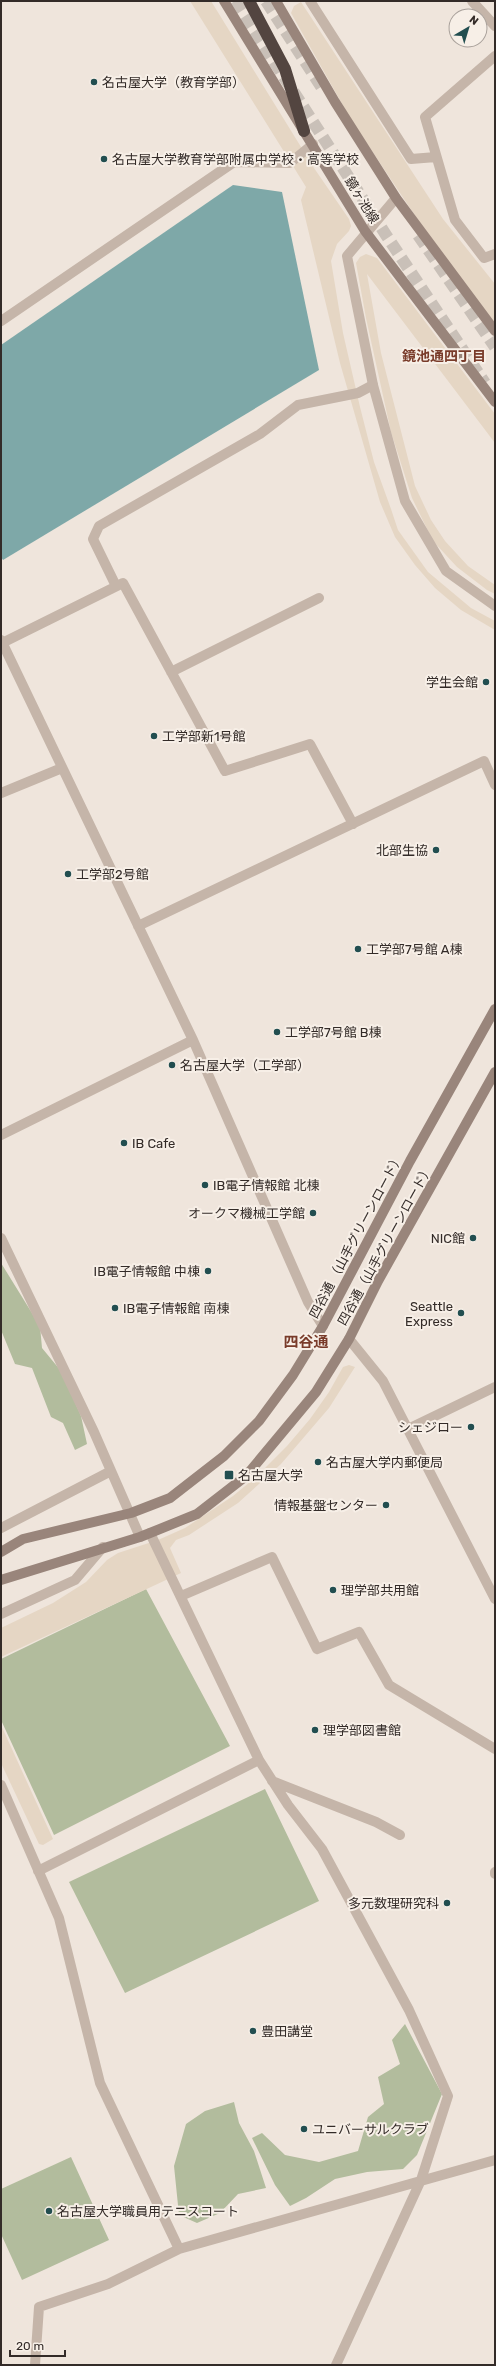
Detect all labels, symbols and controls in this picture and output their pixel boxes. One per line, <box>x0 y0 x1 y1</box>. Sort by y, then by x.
north arrow <box>448 8 488 48</box>
text: N <box>467 13 481 28</box>
place label: 名古屋大学（教育学部） <box>102 75 245 90</box>
marker: 名古屋大学（教育学部） <box>89 77 99 87</box>
place label: 名古屋大学教育学部附属中学校・高等学校 <box>112 152 359 167</box>
marker: 名古屋大学教育学部附属中学校・高等学校 <box>99 154 109 164</box>
street label: 鏡ヶ池線 <box>342 174 382 226</box>
district label: 鏡池通四丁目 <box>402 348 486 365</box>
place label: 学生会館 <box>426 675 478 690</box>
marker: 学生会館 <box>481 677 491 687</box>
place label: 工学部新1号館 <box>162 729 246 744</box>
marker: 工学部新1号館 <box>149 731 159 741</box>
place label: 北部生協 <box>376 843 428 858</box>
marker: 北部生協 <box>431 845 441 855</box>
place label: 工学部2号館 <box>76 867 149 882</box>
marker: 工学部2号館 <box>63 869 73 879</box>
place label: 工学部7号館 A棟 <box>366 942 463 957</box>
marker: 工学部7号館 A棟 <box>353 944 363 954</box>
place label: 工学部7号館 B棟 <box>285 1025 382 1040</box>
marker: 工学部7号館 B棟 <box>272 1027 282 1037</box>
place label: 名古屋大学（工学部） <box>180 1058 310 1073</box>
marker: 名古屋大学（工学部） <box>167 1060 177 1070</box>
place label: IB Cafe <box>132 1136 175 1151</box>
marker: IB Cafe <box>119 1138 129 1148</box>
street label: 四谷通 （山手グリーンロード） <box>306 1151 406 1321</box>
street label: 四谷通（山手グリーンロード） <box>334 1162 436 1328</box>
place label: IB電子情報館 北棟 <box>213 1178 319 1193</box>
marker: IB電子情報館 北棟 <box>200 1180 210 1190</box>
place label: オークマ機械工学館 <box>188 1206 305 1221</box>
marker: オークマ機械工学館 <box>308 1208 318 1218</box>
place label: NIC館 <box>431 1231 465 1246</box>
marker: NIC館 <box>468 1233 478 1243</box>
place label: IB電子情報館 中棟 <box>94 1264 200 1279</box>
marker: IB電子情報館 中棟 <box>203 1266 213 1276</box>
place label: Seattle Express <box>405 1299 453 1329</box>
place label: IB電子情報館 南棟 <box>123 1301 229 1316</box>
marker: IB電子情報館 南棟 <box>110 1303 120 1313</box>
marker: Seattle Express <box>456 1308 466 1318</box>
district label: 四谷通 <box>283 1333 329 1351</box>
place label: シェジロー <box>398 1420 463 1435</box>
marker: シェジロー <box>466 1422 476 1432</box>
place label: 名古屋大学内郵便局 <box>326 1455 443 1470</box>
marker: 名古屋大学内郵便局 <box>313 1457 323 1467</box>
place label: 名古屋大学 <box>238 1468 303 1483</box>
marker: 名古屋大学 <box>223 1469 235 1481</box>
place label: 情報基盤センター <box>274 1498 378 1513</box>
marker: 情報基盤センター <box>381 1500 391 1510</box>
place label: 理学部共用館 <box>341 1583 419 1598</box>
marker: 理学部共用館 <box>328 1585 338 1595</box>
place label: 理学部図書館 <box>323 1723 401 1738</box>
marker: 理学部図書館 <box>310 1725 320 1735</box>
place label: 多元数理研究科 <box>348 1896 439 1911</box>
marker: 多元数理研究科 <box>442 1898 452 1908</box>
place label: 豊田講堂 <box>261 2024 313 2039</box>
marker: 豊田講堂 <box>248 2026 258 2036</box>
place label: ユニバーサルクラブ <box>312 2122 429 2137</box>
marker: ユニバーサルクラブ <box>299 2124 309 2134</box>
place label: 名古屋大学職員用テニスコート <box>57 2204 239 2219</box>
marker: 名古屋大学職員用テニスコート <box>44 2206 54 2216</box>
scale bar <box>10 2332 65 2358</box>
text: 20 m <box>16 2339 44 2353</box>

